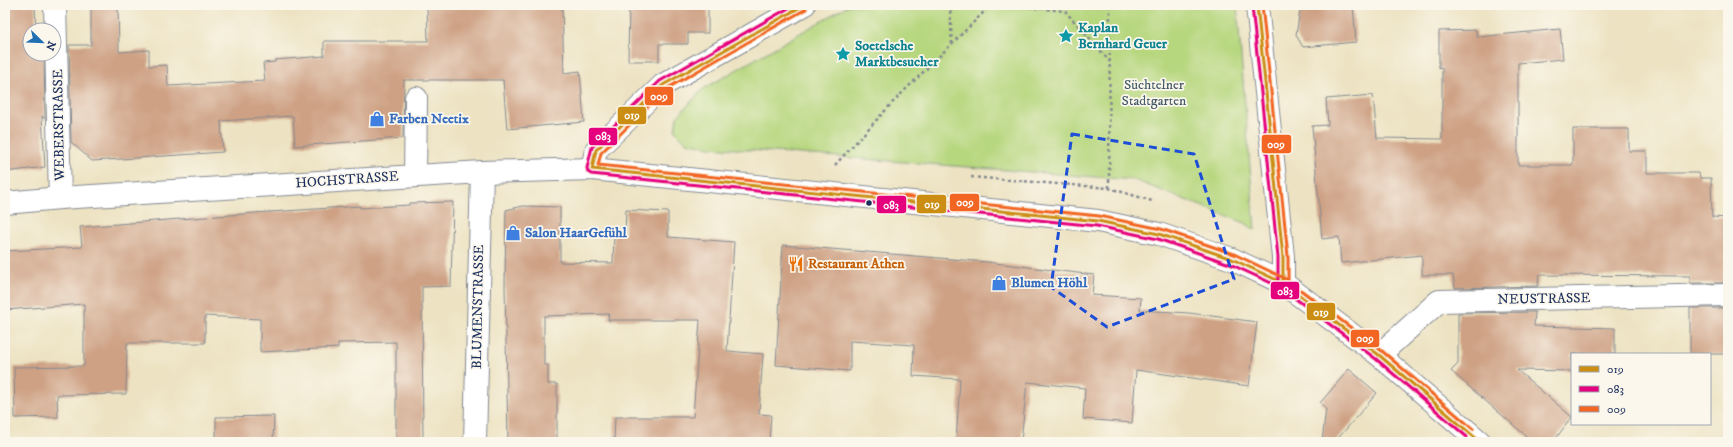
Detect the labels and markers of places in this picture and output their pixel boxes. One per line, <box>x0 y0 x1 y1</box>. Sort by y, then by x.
place label: Kaplan Bernhard Geuer <box>1078 19 1168 53</box>
place icon: Kaplan Bernhard Geuer <box>1057 27 1075 45</box>
place label: Soetelsche Marktbesucher <box>855 37 939 71</box>
place icon: Soetelsche Marktbesucher <box>834 45 852 63</box>
shop icon: Farben Neetix <box>368 110 386 128</box>
place label: Farben Neetix <box>389 110 469 128</box>
unlabelled marker <box>864 198 874 208</box>
shop icon: Salon HaarGefühl <box>504 224 522 242</box>
place label: Salon HaarGefühl <box>525 224 628 242</box>
restaurant icon: Restaurant Athen <box>787 255 805 273</box>
place label: Restaurant Athen <box>808 255 905 273</box>
shop icon: Blumen Höhl <box>990 274 1008 292</box>
place label: Blumen Höhl <box>1011 274 1088 292</box>

